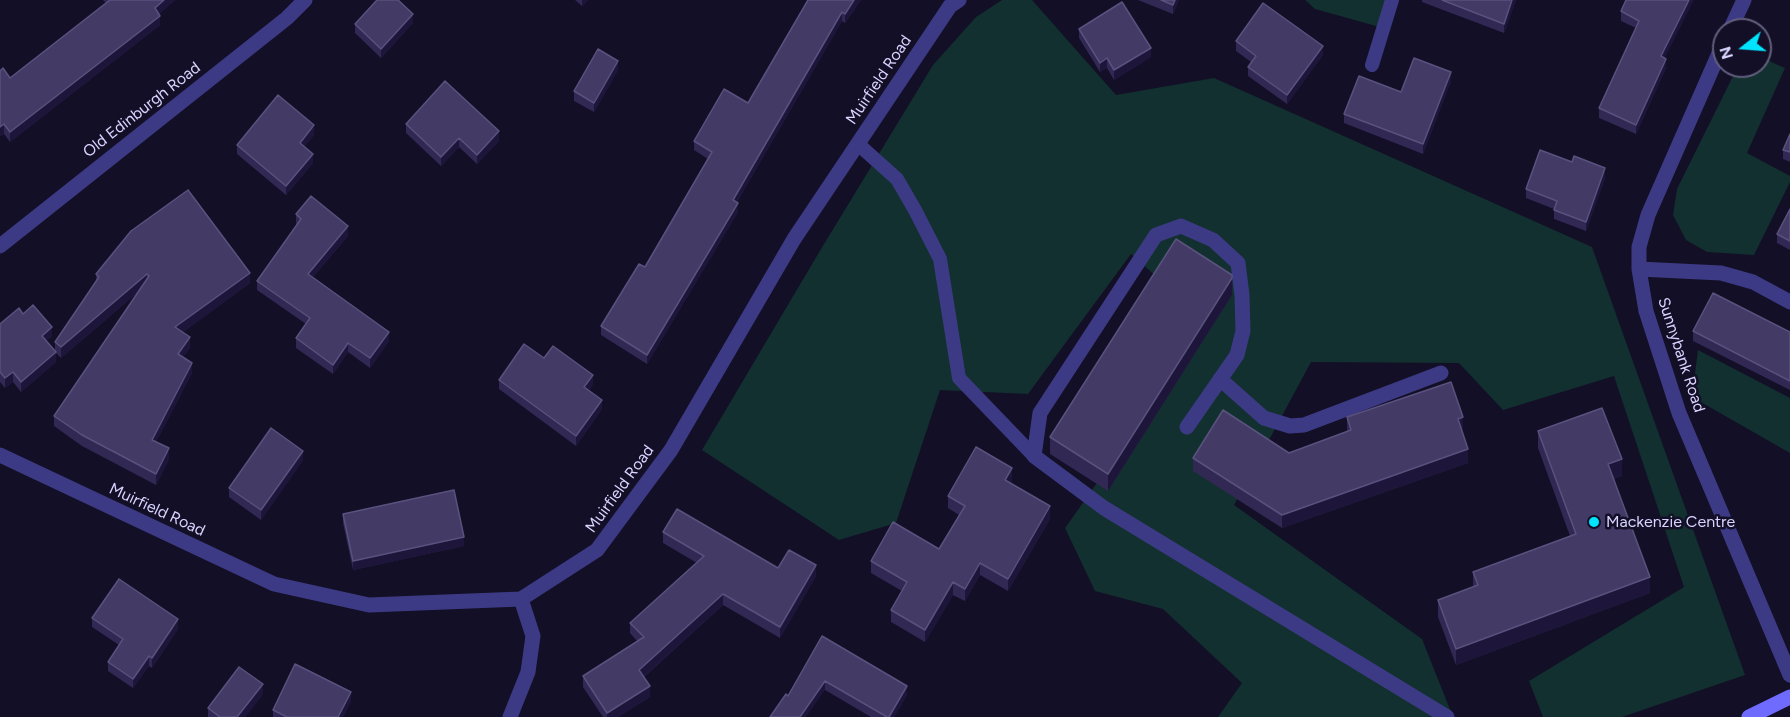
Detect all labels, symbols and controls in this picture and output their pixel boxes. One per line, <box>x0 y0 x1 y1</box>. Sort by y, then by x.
north arrow <box>1712 18 1772 78</box>
street label: Muirfield Road <box>842 32 916 128</box>
text: N <box>1715 44 1737 62</box>
street label: Old Edinburgh Road <box>80 58 204 162</box>
street label: Sunnybank Road <box>1653 295 1709 415</box>
street label: Muirfield Road <box>582 441 658 537</box>
street label: Muirfield Road <box>106 479 208 541</box>
place label: Mackenzie Centre <box>1606 512 1735 532</box>
marker: Mackenzie Centre <box>1587 515 1601 529</box>

